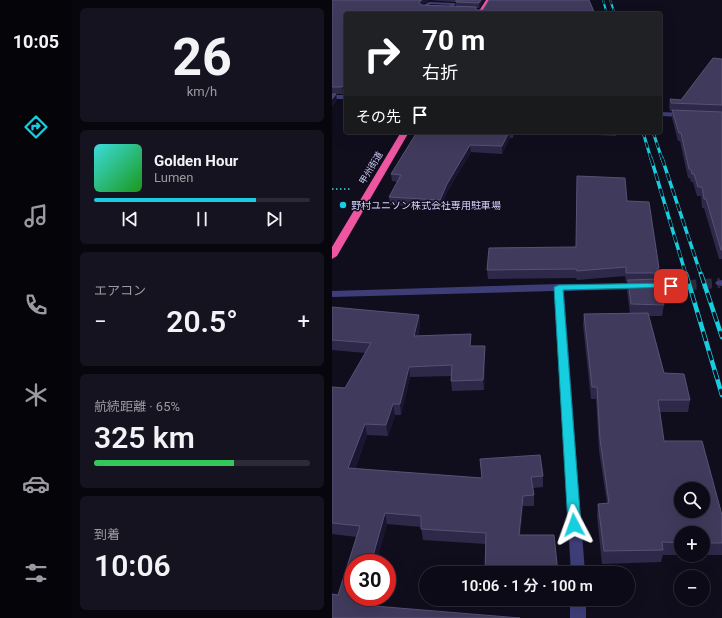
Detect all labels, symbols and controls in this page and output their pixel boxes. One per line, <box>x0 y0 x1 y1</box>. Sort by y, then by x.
text: 70 m <box>422 24 485 57</box>
text: 26 <box>172 27 232 88</box>
icon: right <box>356 28 408 80</box>
text: 10:05 <box>13 31 59 52</box>
text: 右折 <box>422 62 458 83</box>
text: km/h <box>187 84 217 99</box>
icon: arrive <box>409 104 431 126</box>
text: その先 <box>356 108 401 126</box>
icon: directions <box>22 113 50 141</box>
street label: 甲州街道 <box>357 149 385 186</box>
text: Golden Hour <box>154 152 238 170</box>
text: Lumen <box>154 170 193 185</box>
marker: 野村ユニソン株式会社専用駐車場 <box>338 200 348 210</box>
place label: 野村ユニソン株式会社専用駐車場 <box>351 200 501 211</box>
icon: music <box>22 202 50 230</box>
icon: previous <box>119 208 141 230</box>
icon: pause <box>191 208 213 230</box>
icon: next <box>263 208 285 230</box>
pin <box>654 269 688 303</box>
icon: arrive <box>660 275 682 297</box>
text: エアコン <box>94 283 146 298</box>
icon: phone <box>22 291 50 319</box>
text: 20.5° <box>166 304 238 339</box>
text: − <box>94 309 107 334</box>
text: + <box>298 309 310 334</box>
icon: climate <box>22 381 50 409</box>
text: 航続距離 · 65% <box>94 399 180 414</box>
text: 325 km <box>94 420 195 455</box>
icon: car <box>22 470 50 498</box>
map controls <box>674 482 710 606</box>
button: search <box>674 482 710 518</box>
position arrow <box>553 504 595 546</box>
button: + <box>674 526 710 562</box>
text: 到着 <box>94 527 120 542</box>
text: 10:06 <box>94 548 171 583</box>
speed limit sign: 30 <box>344 554 396 606</box>
icon: filters <box>22 559 50 587</box>
button: − <box>674 570 710 606</box>
text: 10:06 · 1 分 · 100 m <box>461 577 593 595</box>

